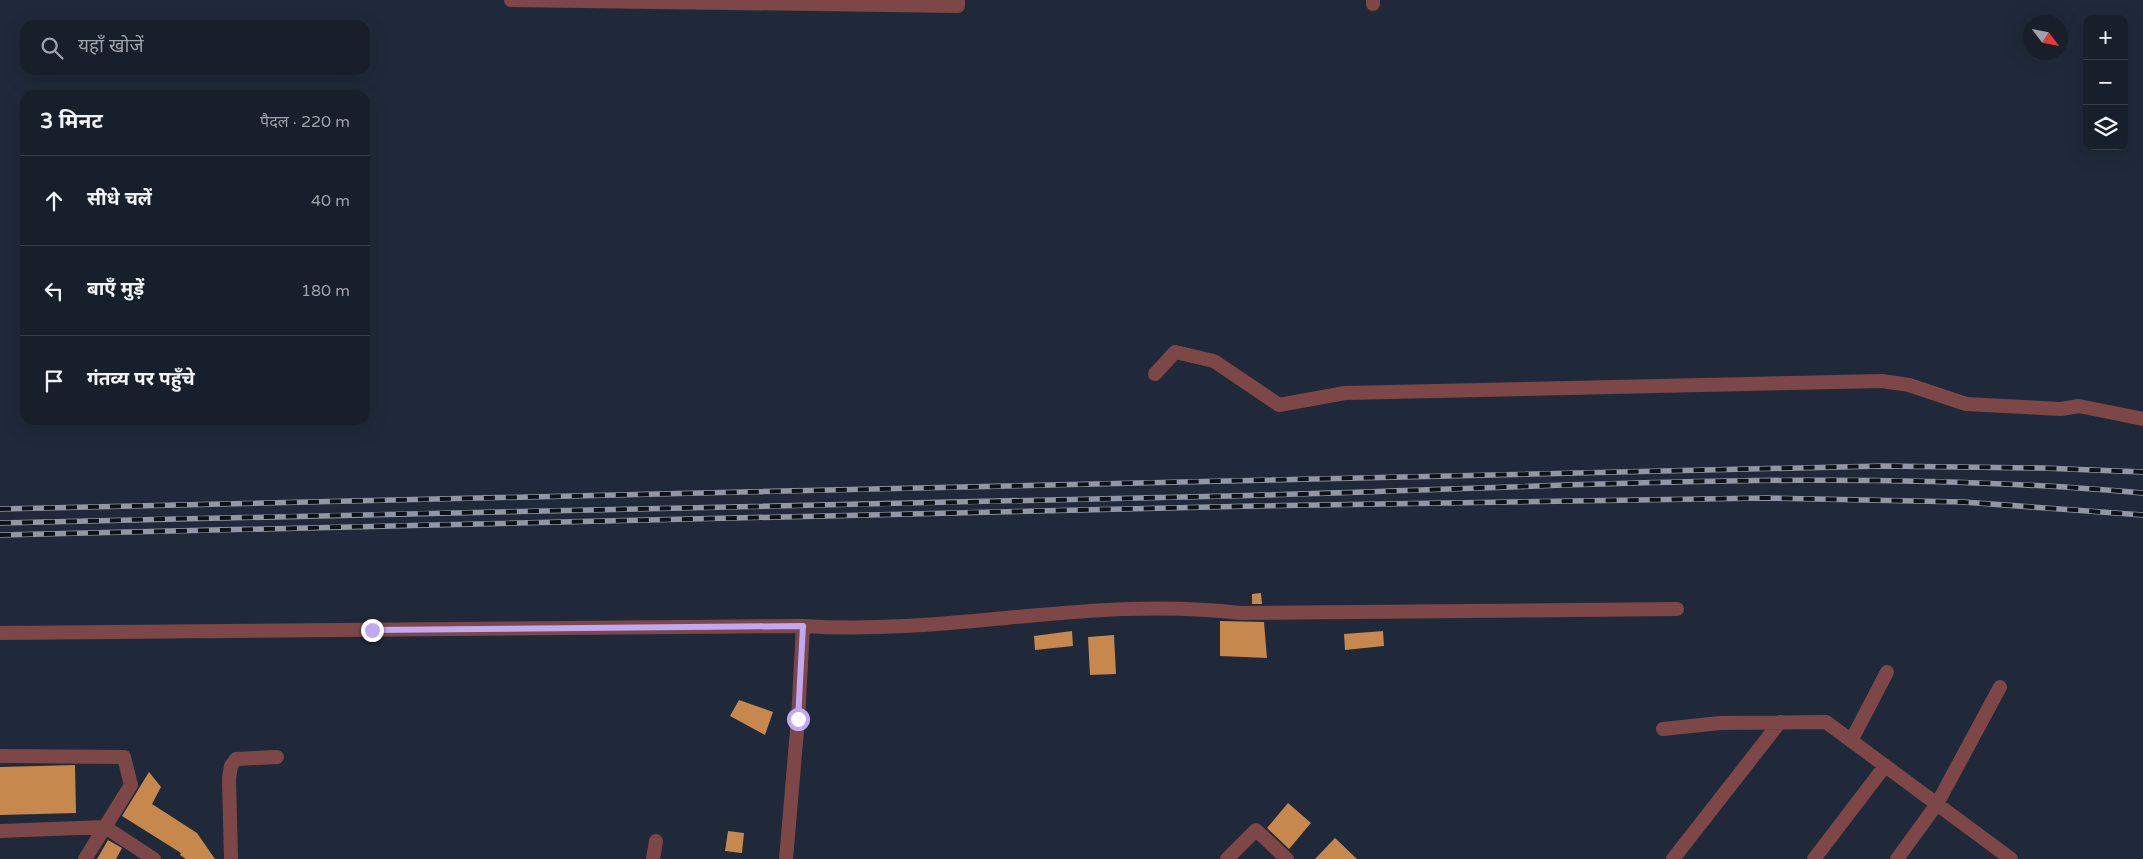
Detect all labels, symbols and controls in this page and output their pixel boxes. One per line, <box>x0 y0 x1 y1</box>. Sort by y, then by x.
north arrow <box>2023 15 2068 60</box>
map controls <box>2083 15 2128 150</box>
button: + <box>2083 15 2128 60</box>
search box <box>20 20 370 75</box>
icon: search <box>38 34 66 62</box>
text: यहाँ खोजें <box>78 35 144 57</box>
button: − <box>2083 60 2128 105</box>
button: layers <box>2083 105 2128 150</box>
text: 3 मिनट <box>40 109 103 134</box>
text: पैदल · 220 m <box>260 112 350 132</box>
icon: ahead <box>40 187 68 215</box>
text: सीधे चलें <box>87 188 152 210</box>
text: 40 m <box>311 191 350 211</box>
icon: left <box>40 277 68 305</box>
text: बाएँ मुड़ें <box>87 278 144 300</box>
text: 180 m <box>301 281 350 301</box>
icon: arrive <box>40 367 68 395</box>
text: गंतव्य पर पहुँचे <box>87 368 195 390</box>
route end <box>361 619 384 642</box>
route start <box>787 708 810 731</box>

